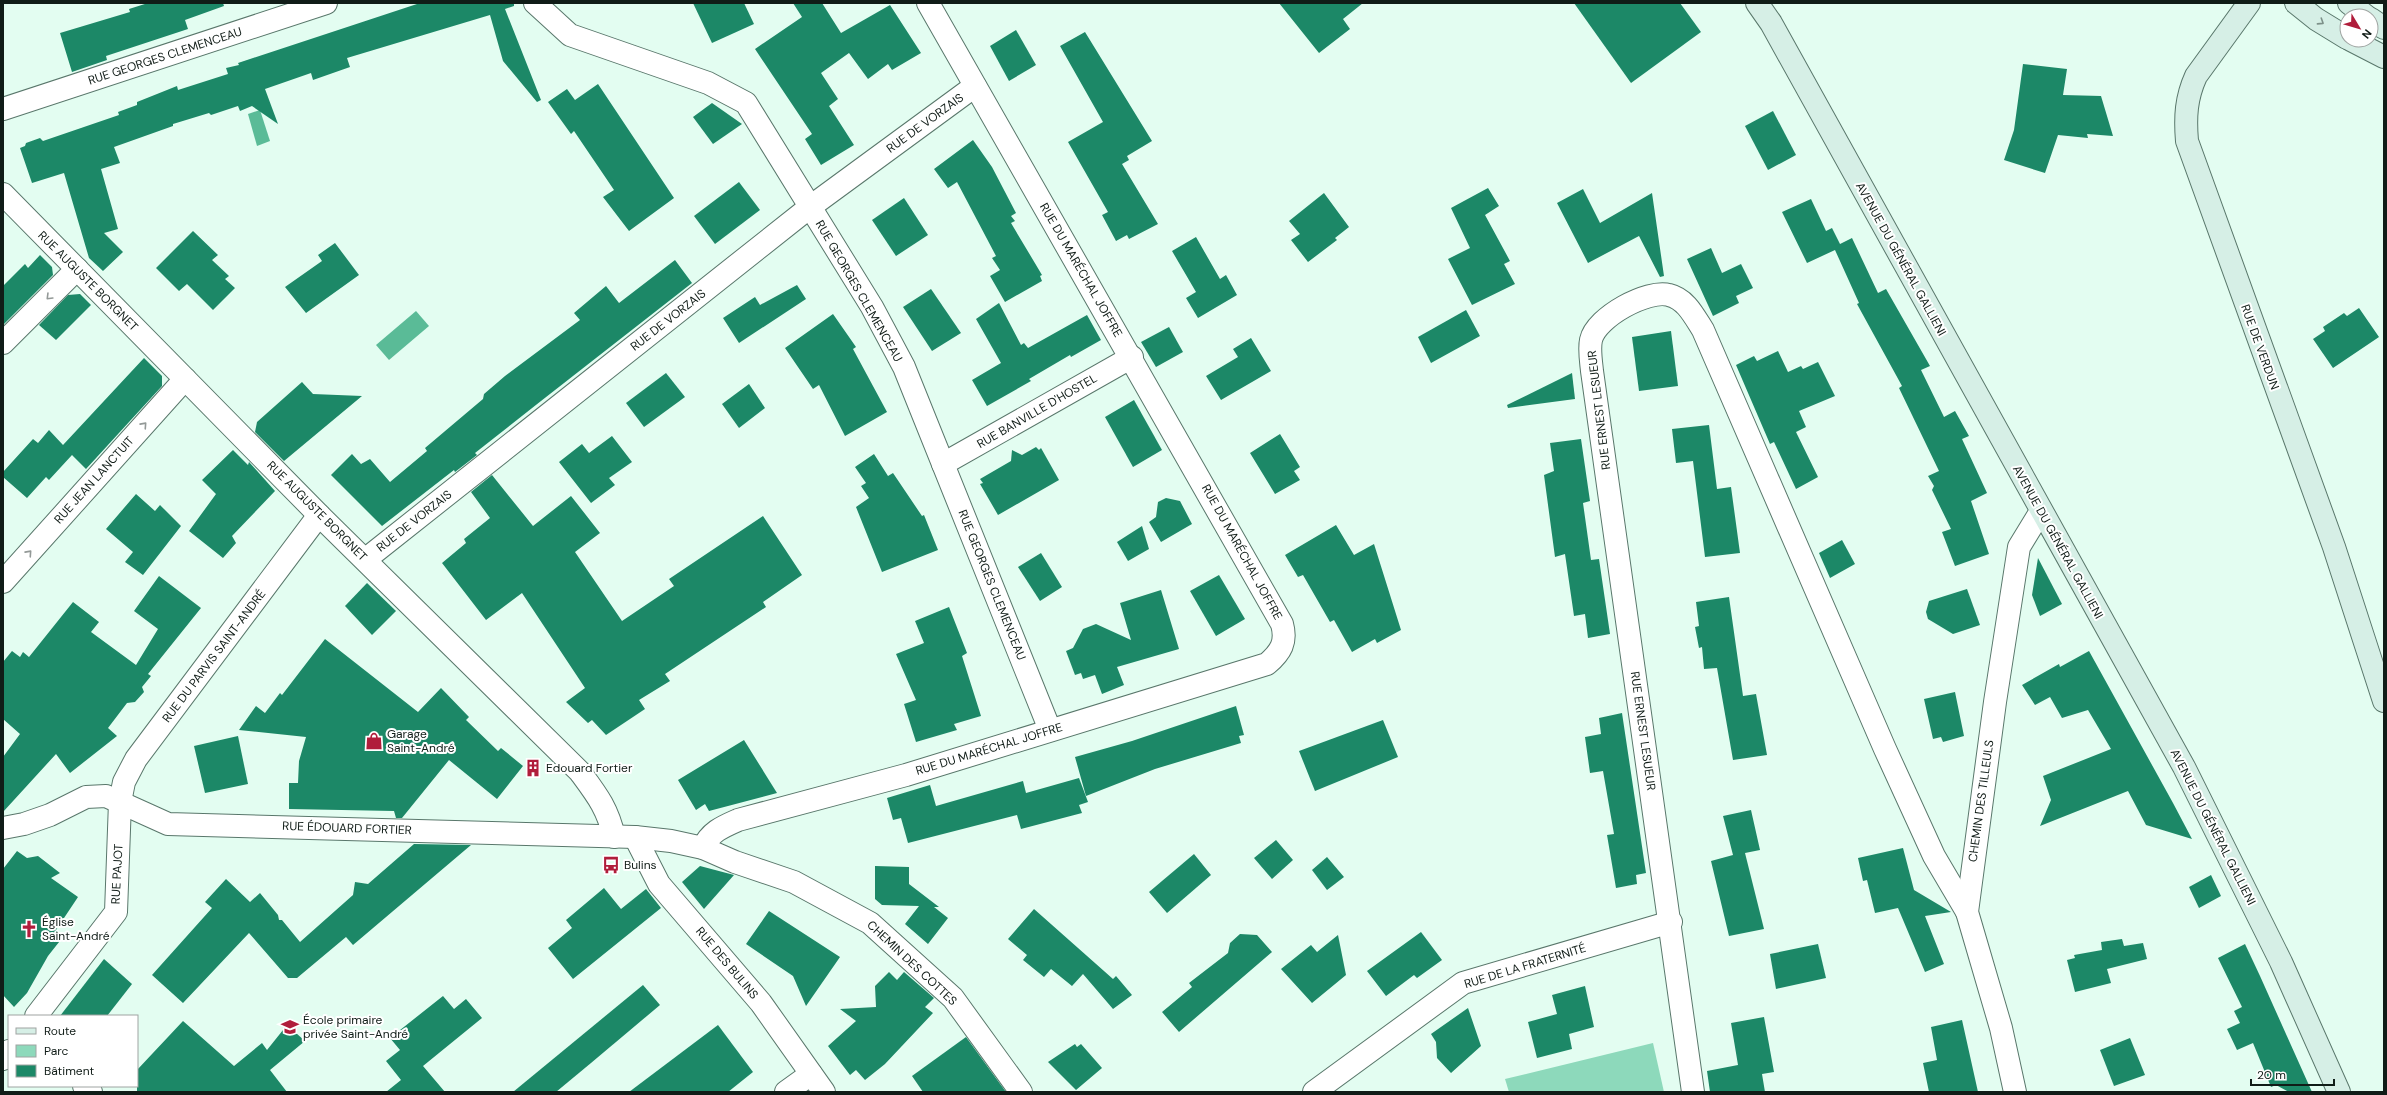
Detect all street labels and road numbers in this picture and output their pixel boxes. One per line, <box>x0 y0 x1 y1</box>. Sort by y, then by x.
street label: RUE GEORGES CLEMENCEAU <box>86 23 244 88</box>
street label: RUE DE VORZAIS <box>883 90 967 156</box>
street label: AVENUE DU GÉNÉRAL GALLIENI <box>1852 179 1950 339</box>
street label: RUE DU MARÉCHAL JOFFRE <box>1036 200 1126 340</box>
street label: RUE GEORGES CLEMENCEAU <box>812 217 906 365</box>
street label: RUE AUGUSTE BORGNET <box>34 227 142 335</box>
street label: RUE DE VORZAIS <box>627 285 709 354</box>
street label: RUE DE VERDUN <box>2237 302 2283 392</box>
street label: RUE ERNEST LESUEUR <box>1584 349 1614 471</box>
street label: RUE BANVILLE D'HOSTEL <box>974 370 1100 452</box>
street label: RUE JEAN LANCTUIT <box>50 433 138 527</box>
street label: RUE AUGUSTE BORGNET <box>263 457 371 565</box>
street label: AVENUE DU GÉNÉRAL GALLIENI <box>2009 462 2107 622</box>
street label: RUE DU MARÉCHAL JOFFRE <box>1198 481 1286 623</box>
street label: RUE DE VORZAIS <box>373 486 455 555</box>
street label: RUE GEORGES CLEMENCEAU <box>954 507 1030 663</box>
street label: RUE DU PARVIS SAINT-ANDRÉ <box>159 586 269 726</box>
street label: RUE ERNEST LESUEUR <box>1627 670 1659 792</box>
street label: RUE DU MARÉCHAL JOFFRE <box>914 719 1064 779</box>
street label: CHEMIN DES TILLEULS <box>1965 739 1997 863</box>
street label: AVENUE DU GÉNÉRAL GALLIENI <box>2167 746 2259 908</box>
street label: RUE ÉDOUARD FORTIER <box>282 818 412 838</box>
street label: RUE PAJOT <box>107 843 127 905</box>
street label: CHEMIN DES COTTES <box>863 917 961 1009</box>
street label: RUE DES BULINS <box>692 924 762 1002</box>
street label: RUE DE LA FRATERNITÉ <box>1462 940 1588 992</box>

